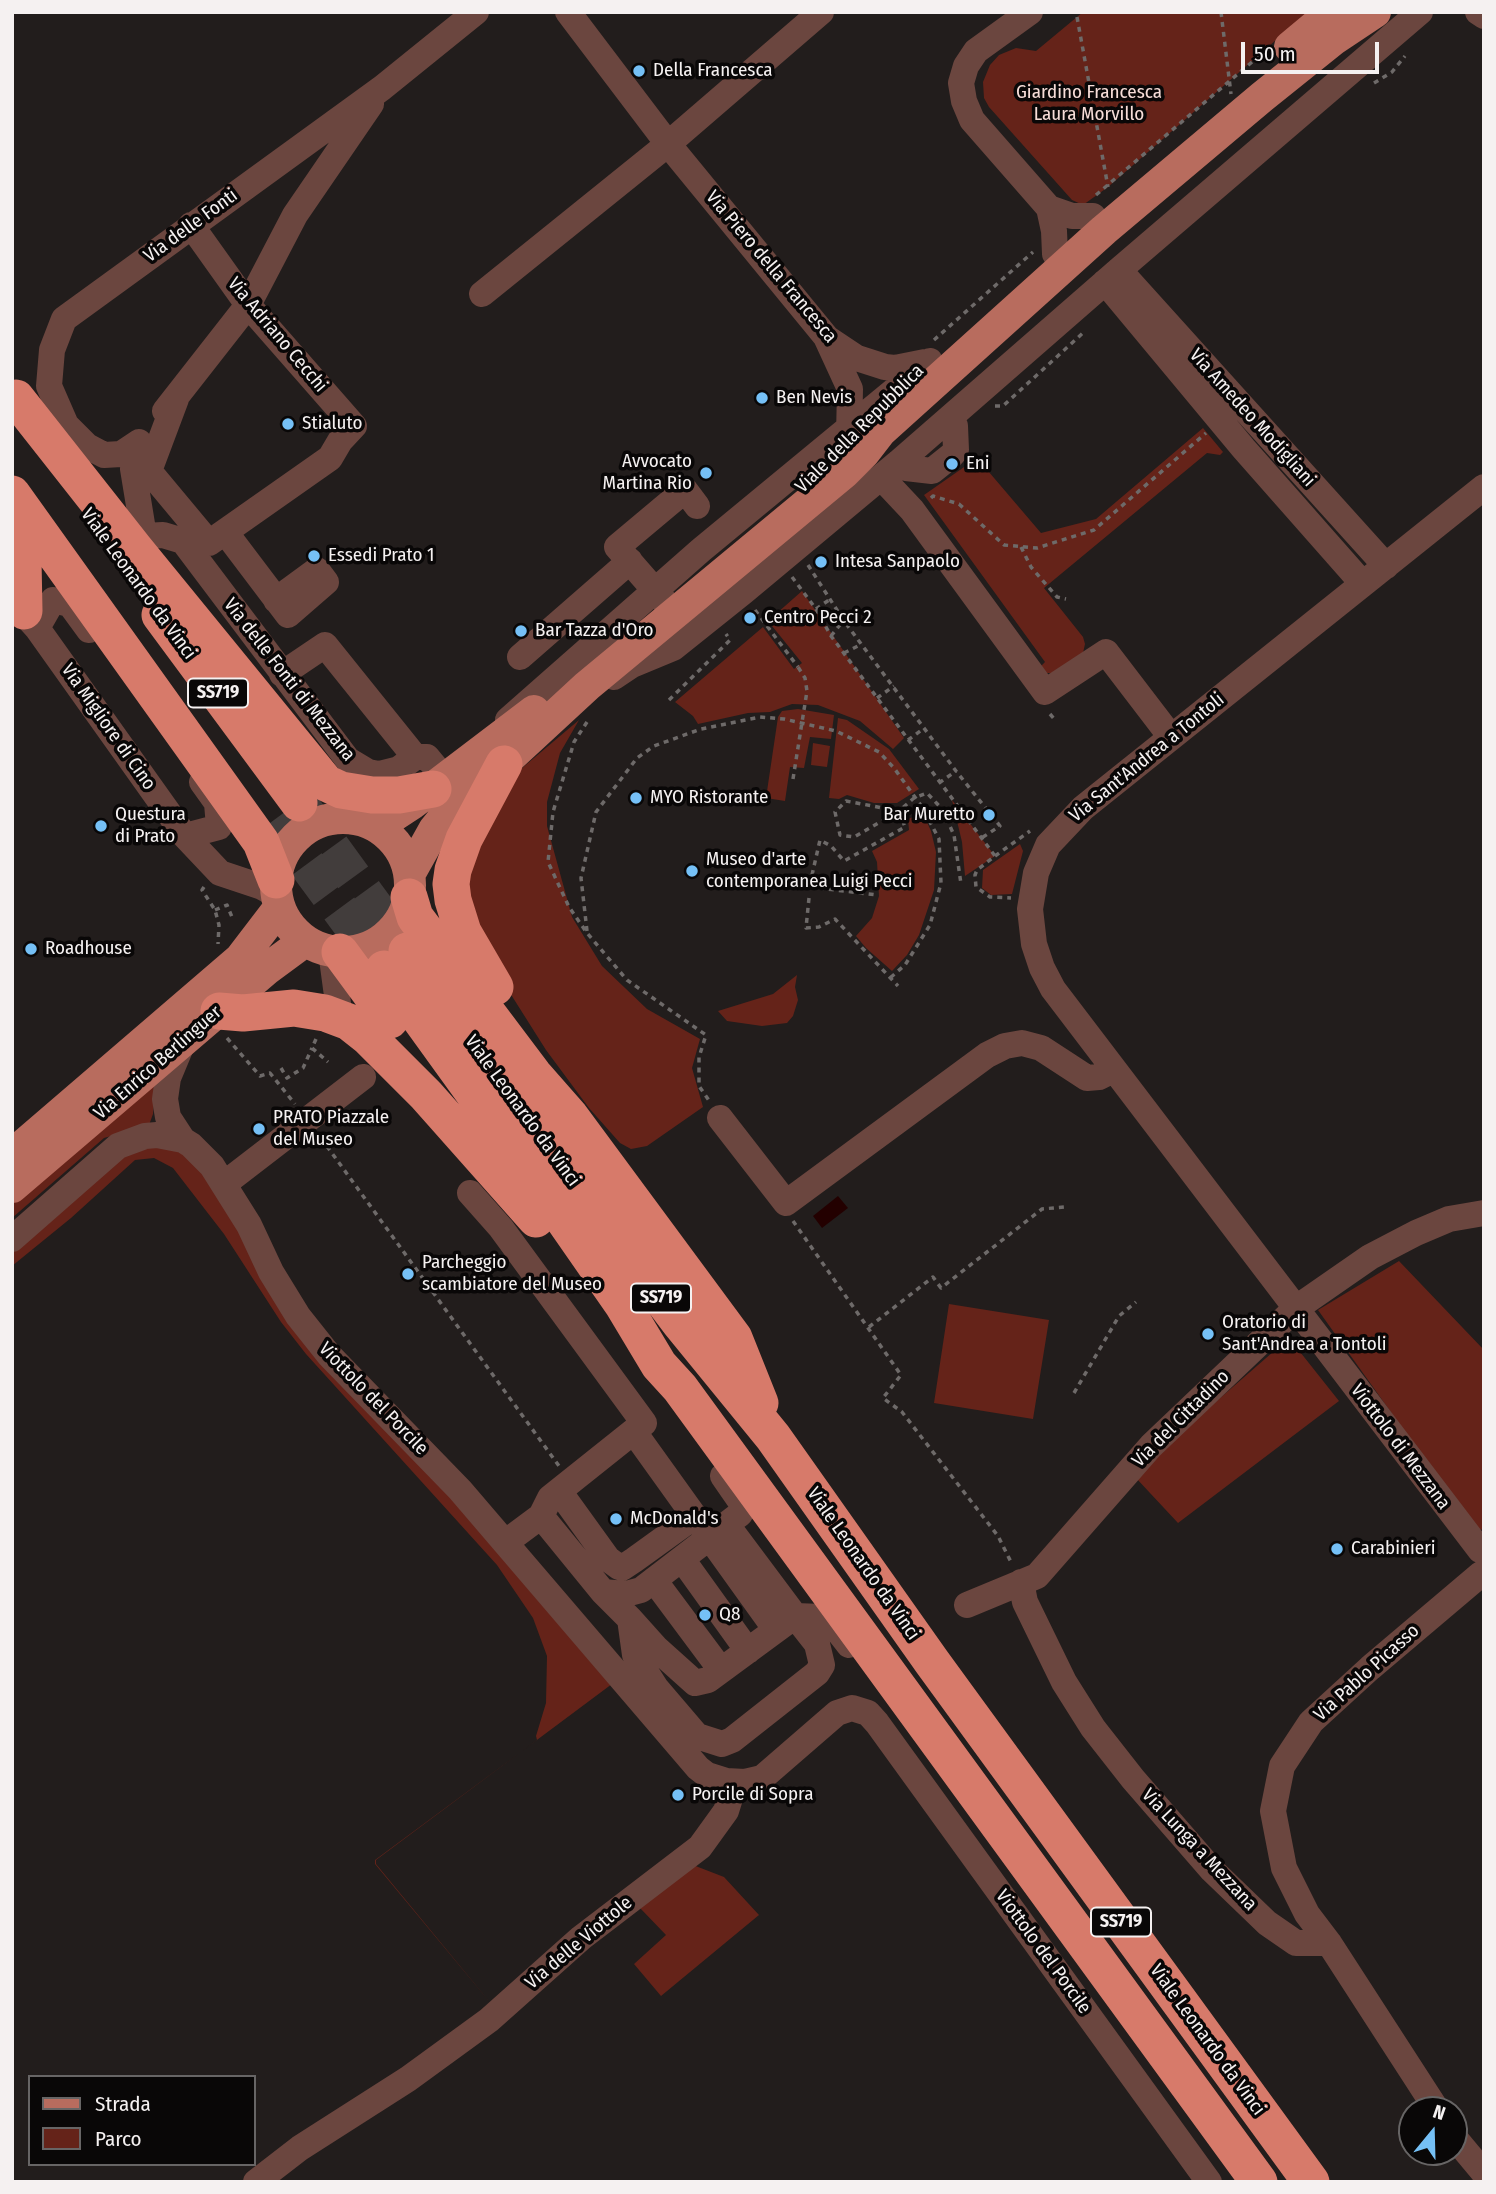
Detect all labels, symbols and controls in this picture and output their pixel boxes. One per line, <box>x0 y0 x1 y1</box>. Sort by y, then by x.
scale bar <box>1244 28 1382 72</box>
text: 50 m <box>1254 41 1296 67</box>
place label: Della Francesca <box>653 60 773 82</box>
marker: Della Francesca <box>631 63 647 79</box>
park label: Giardino Francesca Laura Morvillo <box>1016 82 1162 126</box>
street label: Via delle Fonti <box>140 184 242 268</box>
street label: Via Piero della Francesca <box>701 186 841 348</box>
street label: Via Adriano Cecchi <box>222 273 332 397</box>
street label: Via Amedeo Modigliani <box>1184 344 1320 492</box>
street label: Viale della Repubblica <box>791 360 929 498</box>
place label: Ben Nevis <box>776 387 852 409</box>
marker: Ben Nevis <box>754 390 770 406</box>
place label: Stialuto <box>302 413 362 435</box>
marker: Stialuto <box>280 416 296 432</box>
place label: Avvocato Martina Rio <box>603 451 692 495</box>
place label: Eni <box>966 453 990 475</box>
marker: Eni <box>944 456 960 472</box>
marker: Avvocato Martina Rio <box>698 465 714 481</box>
street label: Viale Leonardo da Vinci <box>76 504 200 664</box>
place label: Essedi Prato 1 <box>328 545 434 567</box>
marker: Essedi Prato 1 <box>306 548 322 564</box>
place label: Intesa Sanpaolo <box>835 551 960 573</box>
marker: Intesa Sanpaolo <box>813 554 829 570</box>
street label: Via delle Fonti di Mezzana <box>218 594 360 766</box>
place label: Centro Pecci 2 <box>764 607 872 629</box>
marker: Centro Pecci 2 <box>742 610 758 626</box>
place label: Bar Tazza d'Oro <box>535 620 654 642</box>
marker: Bar Tazza d'Oro <box>513 623 529 639</box>
street label: Via Migliore di Cino <box>56 659 160 795</box>
road number: SS719 <box>188 678 248 708</box>
street label: Via Sant'Andrea a Tontoli <box>1065 689 1229 827</box>
place label: MYO Ristorante <box>650 787 768 809</box>
marker: MYO Ristorante <box>628 790 644 806</box>
place label: Questura di Prato <box>115 804 186 848</box>
place label: Bar Muretto <box>883 804 975 826</box>
marker: Bar Muretto <box>981 807 997 823</box>
marker: Questura di Prato <box>93 818 109 834</box>
place label: Museo d'arte contemporanea Luigi Pecci <box>706 849 913 893</box>
marker: Museo d'arte contemporanea Luigi Pecci <box>684 863 700 879</box>
place label: Roadhouse <box>45 938 132 960</box>
marker: Roadhouse <box>23 941 39 957</box>
street label: Via Enrico Berlinguer <box>90 1001 226 1125</box>
street label: Viale Leonardo da Vinci <box>460 1031 584 1191</box>
place label: PRATO Piazzale del Museo <box>273 1107 389 1151</box>
marker: PRATO Piazzale del Museo <box>251 1121 267 1137</box>
place label: Parcheggio scambiatore del Museo <box>422 1252 602 1296</box>
marker: Parcheggio scambiatore del Museo <box>400 1266 416 1282</box>
road number: SS719 <box>631 1283 691 1312</box>
place label: Oratorio di Sant'Andrea a Tontoli <box>1222 1312 1386 1356</box>
marker: Oratorio di Sant'Andrea a Tontoli <box>1200 1326 1216 1342</box>
street label: Viottolo del Porcile <box>313 1338 433 1460</box>
street label: Via del Cittadino <box>1128 1366 1234 1472</box>
street label: Viottolo di Mezzana <box>1345 1380 1455 1514</box>
street label: Viale Leonardo da Vinci <box>802 1483 924 1645</box>
place label: McDonald's <box>630 1508 719 1530</box>
marker: McDonald's <box>608 1511 624 1527</box>
place label: Carabinieri <box>1351 1538 1436 1560</box>
marker: Carabinieri <box>1329 1541 1345 1557</box>
place label: Q8 <box>719 1604 740 1626</box>
marker: Q8 <box>697 1607 713 1623</box>
street label: Via Pablo Picasso <box>1310 1620 1424 1726</box>
place label: Porcile di Sopra <box>692 1784 813 1806</box>
street label: Via Lunga a Mezzana <box>1137 1784 1261 1916</box>
marker: Porcile di Sopra <box>670 1787 686 1803</box>
street label: Viottolo del Porcile <box>990 1886 1096 2018</box>
street label: Via delle Viottole <box>521 1892 637 1994</box>
road number: SS719 <box>1091 1908 1151 1936</box>
street label: Viale Leonardo da Vinci <box>1145 1960 1269 2120</box>
legend <box>28 2075 256 2166</box>
text: Strada <box>95 2091 151 2117</box>
north arrow <box>1398 2096 1468 2166</box>
text: N <box>1430 2100 1448 2125</box>
text: Parco <box>95 2126 142 2152</box>

